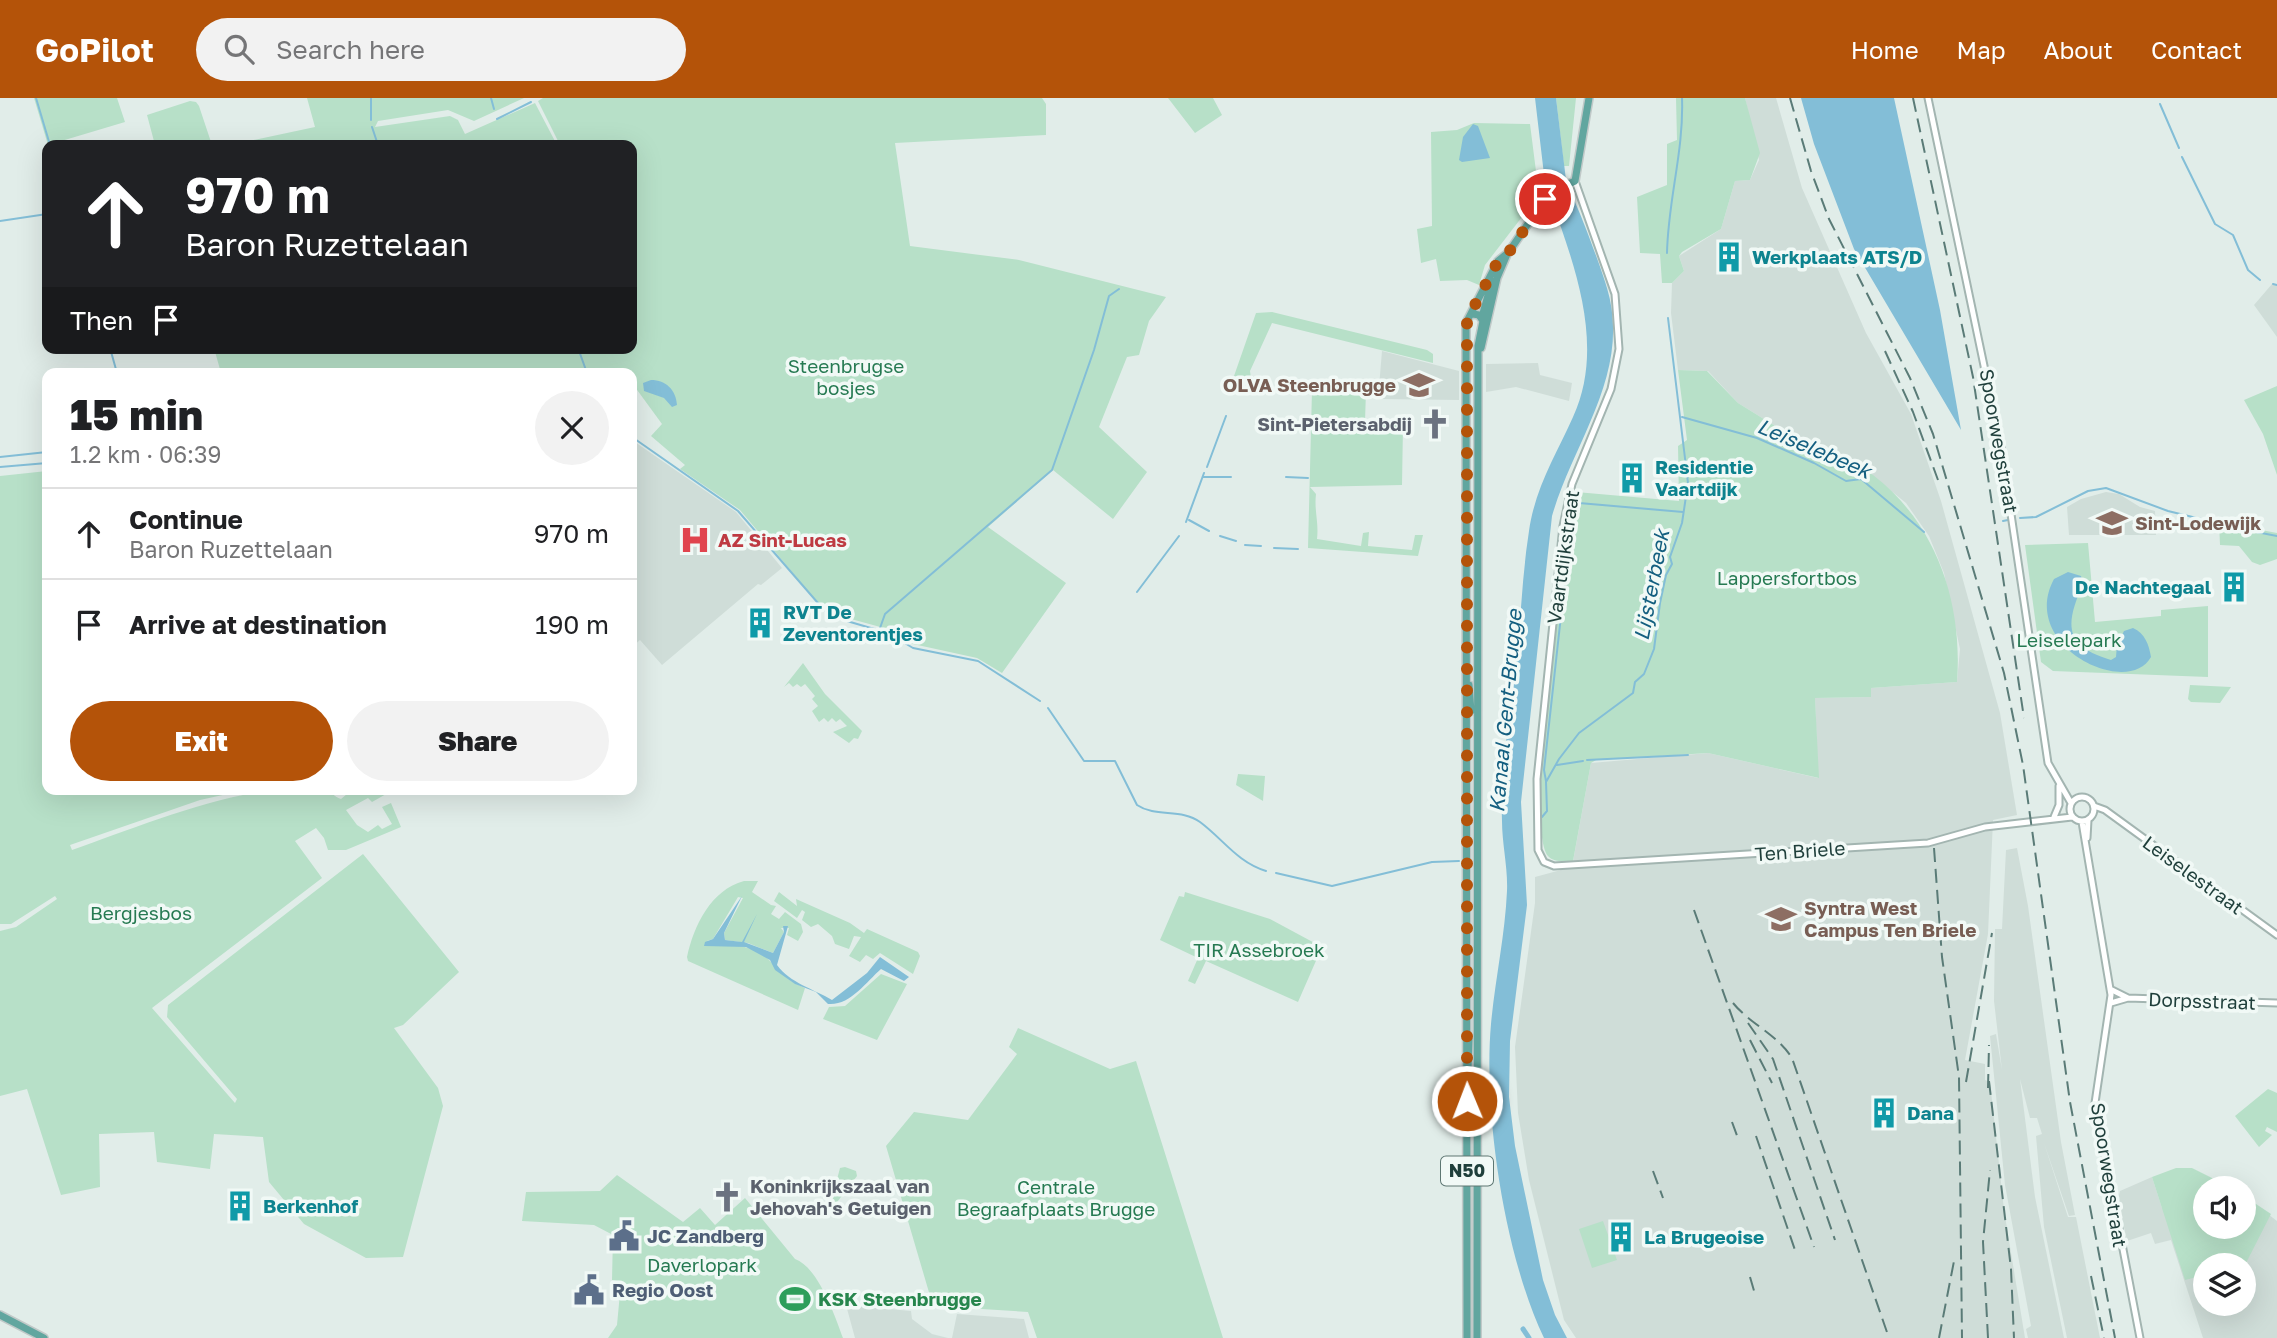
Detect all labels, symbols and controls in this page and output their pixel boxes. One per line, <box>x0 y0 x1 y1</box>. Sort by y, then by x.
search box <box>196 18 686 81</box>
text: GoPilot <box>35 30 154 69</box>
icon: search <box>220 30 258 68</box>
text: Search here <box>276 34 425 65</box>
text: Home <box>1851 35 1919 64</box>
text: Map <box>1957 35 2006 64</box>
text: About <box>2044 35 2113 64</box>
text: Contact <box>2151 35 2242 64</box>
text: 970 m <box>185 165 330 224</box>
icon: ahead <box>70 168 161 259</box>
pin <box>1515 169 1575 229</box>
icon: arrive <box>1526 180 1564 218</box>
text: Baron Ruzettelaan <box>185 225 469 263</box>
building icon: Werkplaats ATS/D <box>1712 240 1746 274</box>
place label: Werkplaats ATS/D <box>1752 245 1922 268</box>
icon: arrive <box>147 301 185 339</box>
text: Then <box>70 305 133 336</box>
park label: Steenbrugse bosjes <box>788 354 904 399</box>
street label: Spoorwegstraat <box>1975 367 2024 515</box>
school or university icon: OLVA Steenbrugge <box>1402 368 1436 402</box>
place label: OLVA Steenbrugge <box>1223 373 1396 396</box>
text: 15 min <box>70 389 203 439</box>
button: close <box>535 391 609 465</box>
church icon: Sint-Pietersabdij <box>1418 407 1452 441</box>
place label: Sint-Pietersabdij <box>1257 412 1412 435</box>
water label: Leiselebeek <box>1754 413 1877 484</box>
text: 1.2 km · 06:39 <box>70 440 221 468</box>
place label: Residentie Vaartdijk <box>1655 455 1753 500</box>
building icon: Residentie Vaartdijk <box>1615 461 1649 495</box>
street label: Vaartdijkstraat <box>1542 489 1583 625</box>
text: Continue <box>129 504 243 535</box>
school or university icon: Sint-Lodewijk <box>2095 506 2129 540</box>
place label: Sint-Lodewijk <box>2135 511 2261 534</box>
icon: ahead <box>70 515 108 553</box>
text: 970 m <box>534 518 609 549</box>
hospital icon: AZ Sint-Lucas <box>678 523 712 557</box>
water label: Lijsterbeek <box>1628 525 1675 642</box>
place label: AZ Sint-Lucas <box>718 528 847 551</box>
text: Baron Ruzettelaan <box>129 535 333 563</box>
park label: Lappersfortbos <box>1717 566 1857 589</box>
building icon: De Nachtegaal <box>2217 570 2251 604</box>
place label: De Nachtegaal <box>2075 575 2211 598</box>
place label: RVT De Zeventorentjes <box>783 600 923 645</box>
icon: arrive <box>70 606 108 644</box>
building icon: RVT De Zeventorentjes <box>743 606 777 640</box>
water label: Kanaal Gent-Brugge <box>1483 607 1527 813</box>
text: Arrive at destination <box>129 609 387 640</box>
text: 190 m <box>535 609 609 640</box>
park label: Leiselepark <box>2016 628 2122 651</box>
button: Exit <box>70 701 333 781</box>
button: Share <box>347 701 609 781</box>
street label: Leiselestraat <box>2139 830 2248 919</box>
street label: Ten Briele <box>1754 836 1846 865</box>
place label: Syntra West Campus Ten Briele <box>1804 896 1977 941</box>
park label: Bergjesbos <box>90 901 192 924</box>
school or university icon: Syntra West Campus Ten Briele <box>1764 902 1798 936</box>
park label: TIR Assebroek <box>1193 938 1325 961</box>
street label: Dorpsstraat <box>2148 987 2256 1014</box>
position arrow <box>1430 1064 1504 1138</box>
building icon: Dana <box>1867 1096 1901 1130</box>
place label: Dana <box>1907 1101 1954 1124</box>
street label: Spoorwegstraat <box>2087 1101 2132 1249</box>
road number: N50 <box>1441 1156 1493 1186</box>
place label: Koninkrijkszaal van Jehovah's Getuigen <box>750 1174 931 1219</box>
park label: Centrale Begraafplaats Brugge <box>957 1175 1155 1220</box>
map controls <box>2193 1176 2256 1316</box>
button: sound <box>2193 1176 2256 1239</box>
church icon: Koninkrijkszaal van Jehovah's Getuigen <box>710 1180 744 1214</box>
building icon: Berkenhof <box>223 1189 257 1223</box>
place label: Berkenhof <box>263 1194 358 1217</box>
public building icon: JC Zandberg <box>607 1219 641 1253</box>
building icon: La Brugeoise <box>1604 1220 1638 1254</box>
place label: JC Zandberg <box>647 1224 764 1247</box>
place label: La Brugeoise <box>1644 1225 1764 1248</box>
park label: Daverlopark <box>647 1253 757 1276</box>
button: layers <box>2193 1253 2256 1316</box>
public building icon: Regio Oost <box>572 1273 606 1307</box>
place label: Regio Oost <box>612 1278 714 1301</box>
sports icon: KSK Steenbrugge <box>778 1282 812 1316</box>
place label: KSK Steenbrugge <box>818 1287 982 1310</box>

